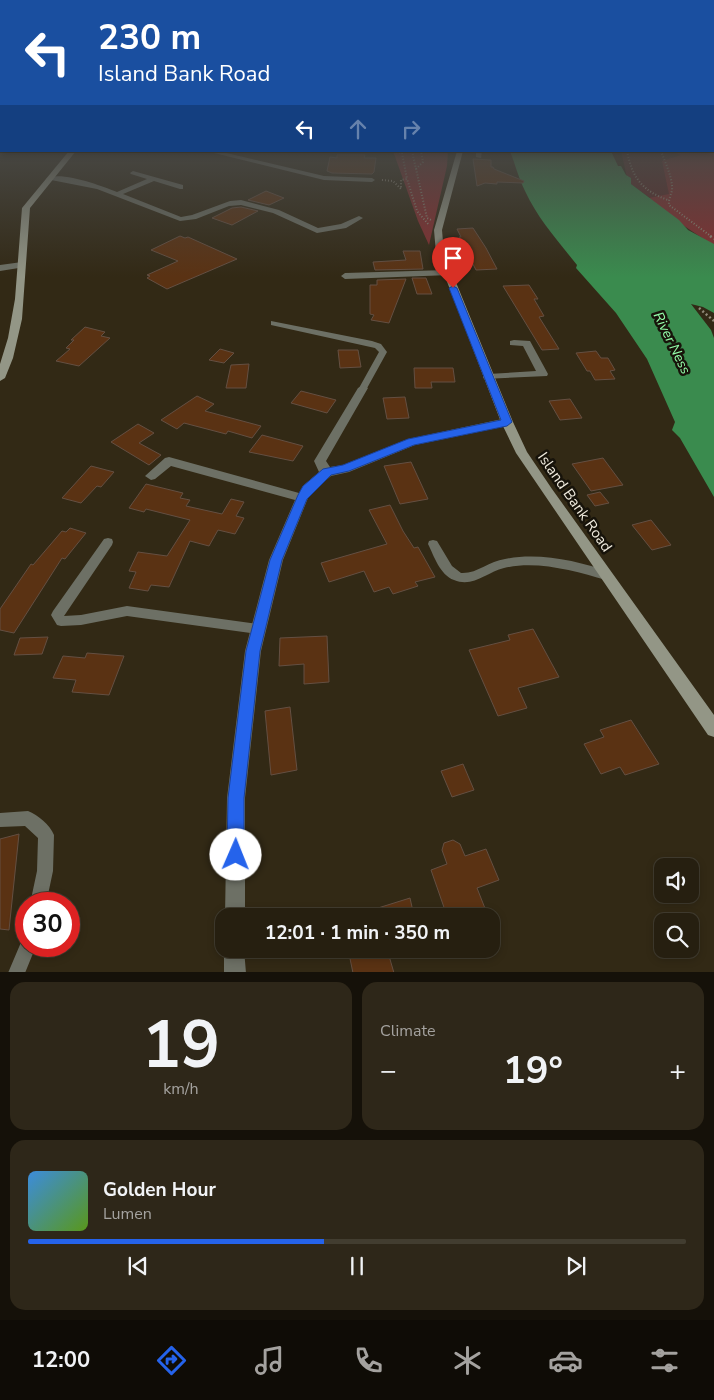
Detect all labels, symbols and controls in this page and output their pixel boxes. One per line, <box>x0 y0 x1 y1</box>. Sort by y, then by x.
text: 230 m <box>98 14 201 61</box>
icon: left <box>15 20 80 85</box>
text: Island Bank Road <box>98 59 270 89</box>
icon: left <box>291 115 319 143</box>
icon: ahead <box>344 115 372 143</box>
icon: right <box>397 115 425 143</box>
pin <box>432 237 474 288</box>
icon: arrive <box>439 244 467 272</box>
water label: River Ness <box>649 309 695 378</box>
street label: Island Bank Road <box>533 448 617 556</box>
position arrow <box>209 828 261 880</box>
map controls <box>654 858 699 958</box>
button: sound <box>654 858 699 903</box>
speed limit sign: 30 <box>15 892 80 957</box>
button: search <box>654 913 699 958</box>
text: 12:01 · 1 min · 350 m <box>265 920 450 946</box>
text: 19 <box>142 1001 220 1090</box>
text: Climate <box>380 1020 435 1042</box>
text: 19° <box>503 1045 563 1096</box>
text: − <box>380 1052 397 1090</box>
text: + <box>669 1052 686 1090</box>
text: km/h <box>163 1078 199 1100</box>
text: Golden Hour <box>103 1177 216 1203</box>
text: Lumen <box>103 1203 152 1225</box>
icon: previous <box>124 1252 152 1280</box>
icon: pause <box>343 1252 371 1280</box>
icon: next <box>562 1252 590 1280</box>
icon: directions <box>154 1343 189 1378</box>
icon: music <box>252 1343 287 1378</box>
icon: phone <box>351 1343 386 1378</box>
icon: climate <box>450 1343 485 1378</box>
icon: car <box>548 1343 583 1378</box>
icon: filters <box>647 1343 682 1378</box>
text: 12:00 <box>32 1345 90 1375</box>

